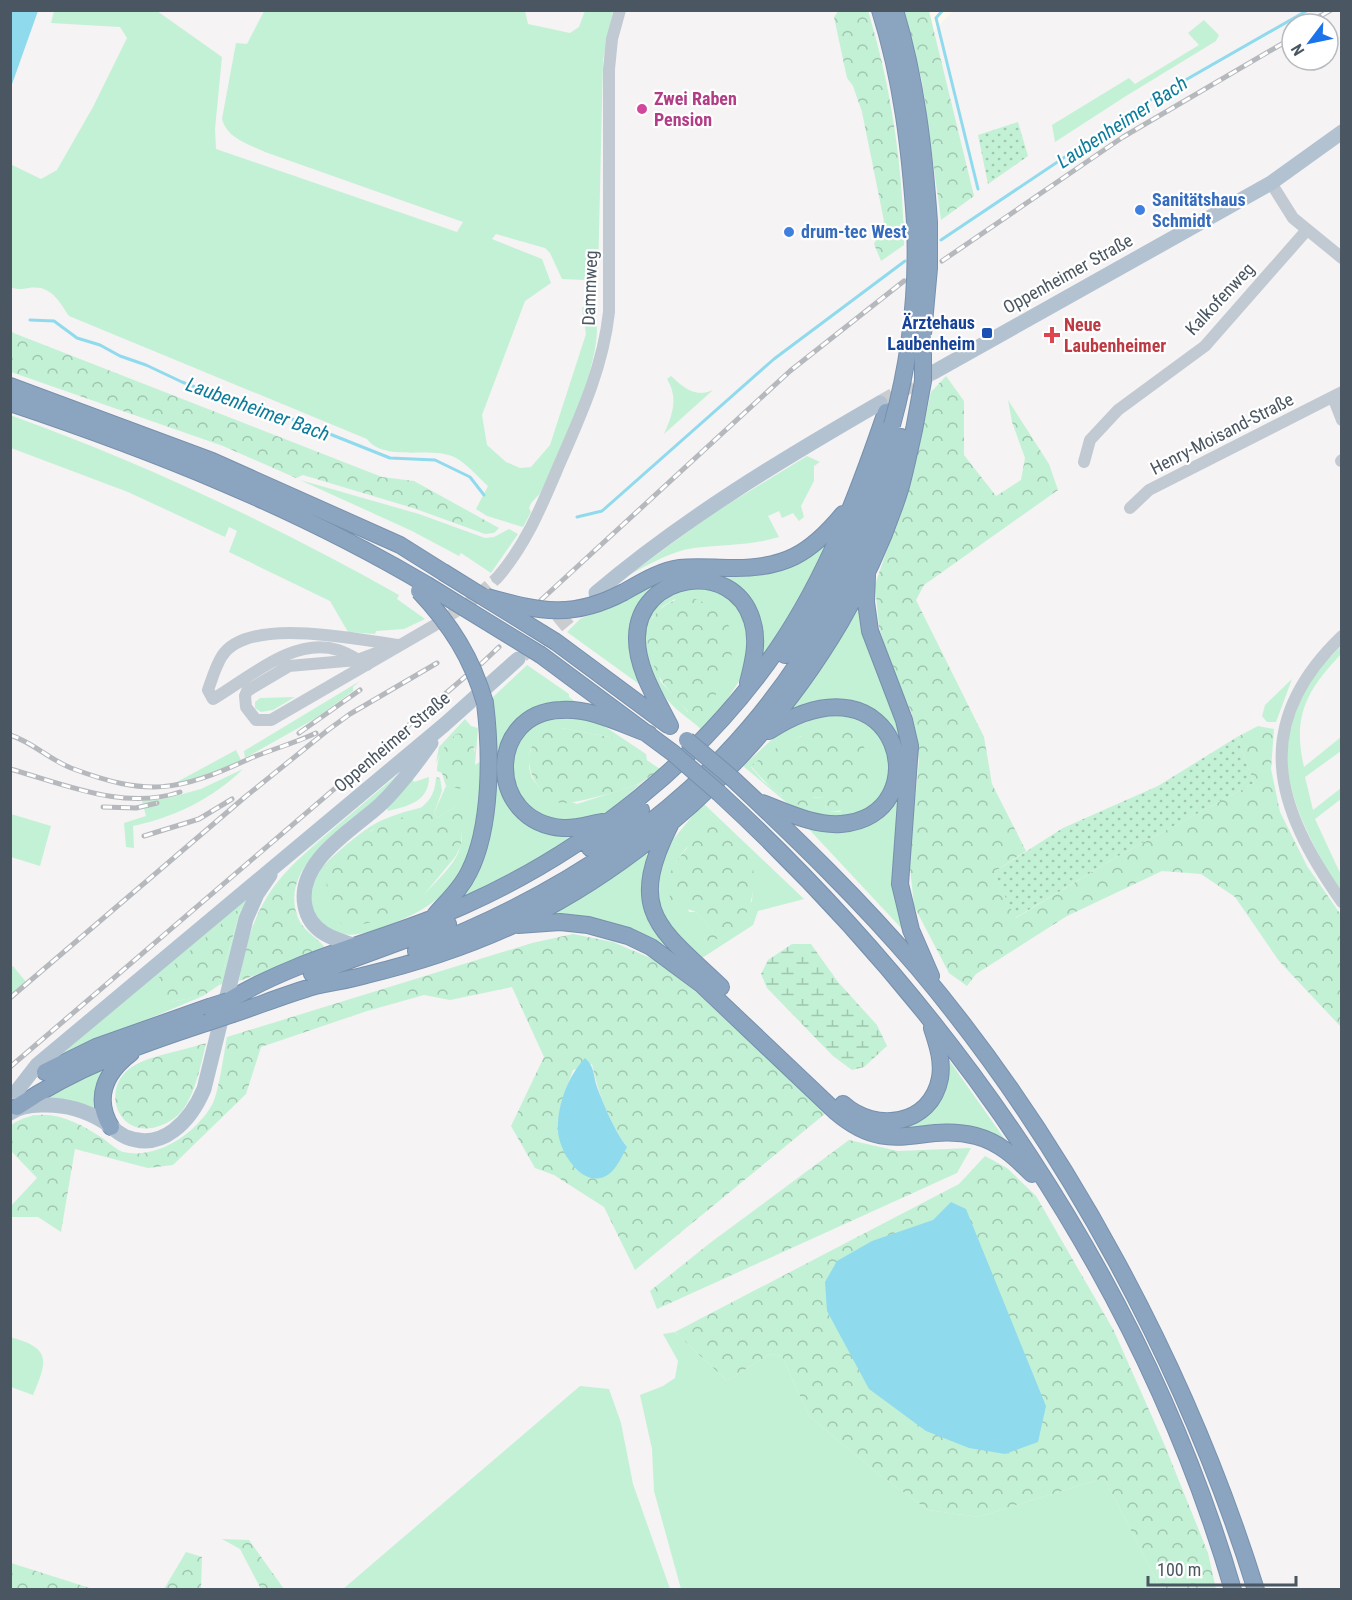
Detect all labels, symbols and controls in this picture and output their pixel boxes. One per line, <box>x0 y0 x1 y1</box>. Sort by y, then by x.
north arrow <box>1280 12 1340 72</box>
text: N <box>1287 40 1308 59</box>
water label: Laubenheimer Bach <box>1052 71 1192 173</box>
place label: Zwei Raben Pension <box>654 88 737 130</box>
marker: Zwei Raben Pension <box>635 102 649 116</box>
place label: Sanitätshaus Schmidt <box>1152 189 1246 231</box>
marker: Sanitätshaus Schmidt <box>1133 203 1147 217</box>
place label: drum-tec West <box>801 221 907 242</box>
marker: drum-tec West <box>782 225 796 239</box>
street label: Oppenheimer Straße <box>999 229 1136 318</box>
street label: Dammweg <box>578 250 601 326</box>
street label: Kalkofenweg <box>1181 258 1258 339</box>
place label: Ärztehaus Laubenheim <box>887 312 975 354</box>
place label: Neue Laubenheimer <box>1064 314 1166 356</box>
marker: Ärztehaus Laubenheim <box>980 326 994 340</box>
marker: Neue Laubenheimer <box>1045 328 1059 342</box>
water label: Laubenheimer Bach <box>183 372 333 446</box>
street label: Henry-Moisand-Straße <box>1147 388 1297 479</box>
street label: Oppenheimer Straße <box>329 687 454 796</box>
scale bar <box>1148 1549 1296 1587</box>
text: 100 m <box>1157 1559 1201 1580</box>

